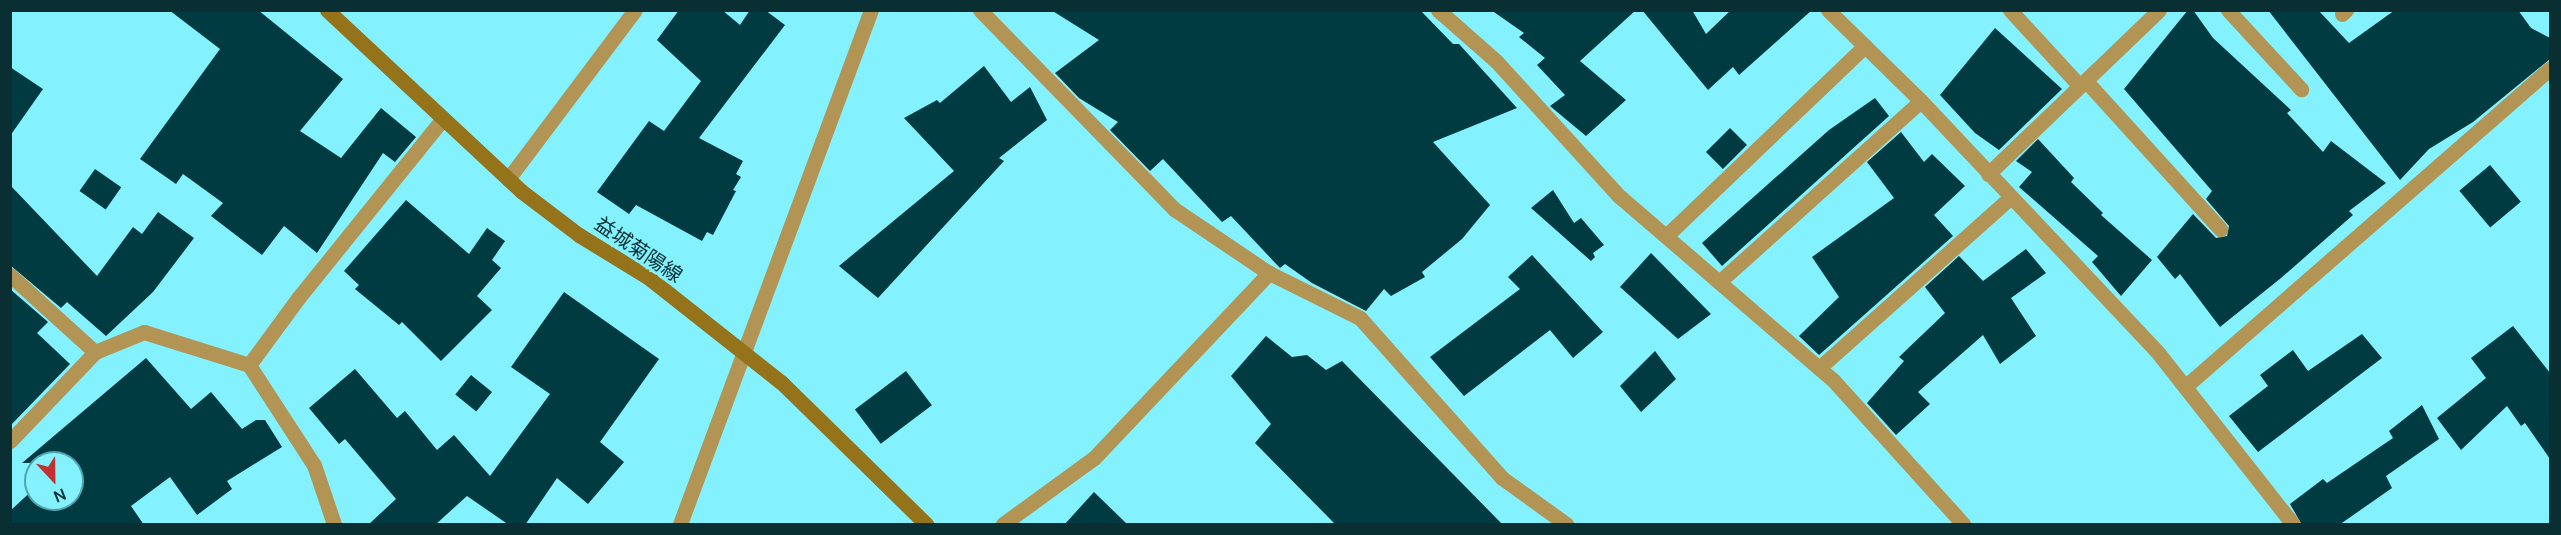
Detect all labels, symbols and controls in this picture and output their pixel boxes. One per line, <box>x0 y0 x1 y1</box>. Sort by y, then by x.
street label: 益城菊陽線 <box>591 211 687 287</box>
north arrow <box>24 451 84 511</box>
text: N <box>51 483 69 508</box>

